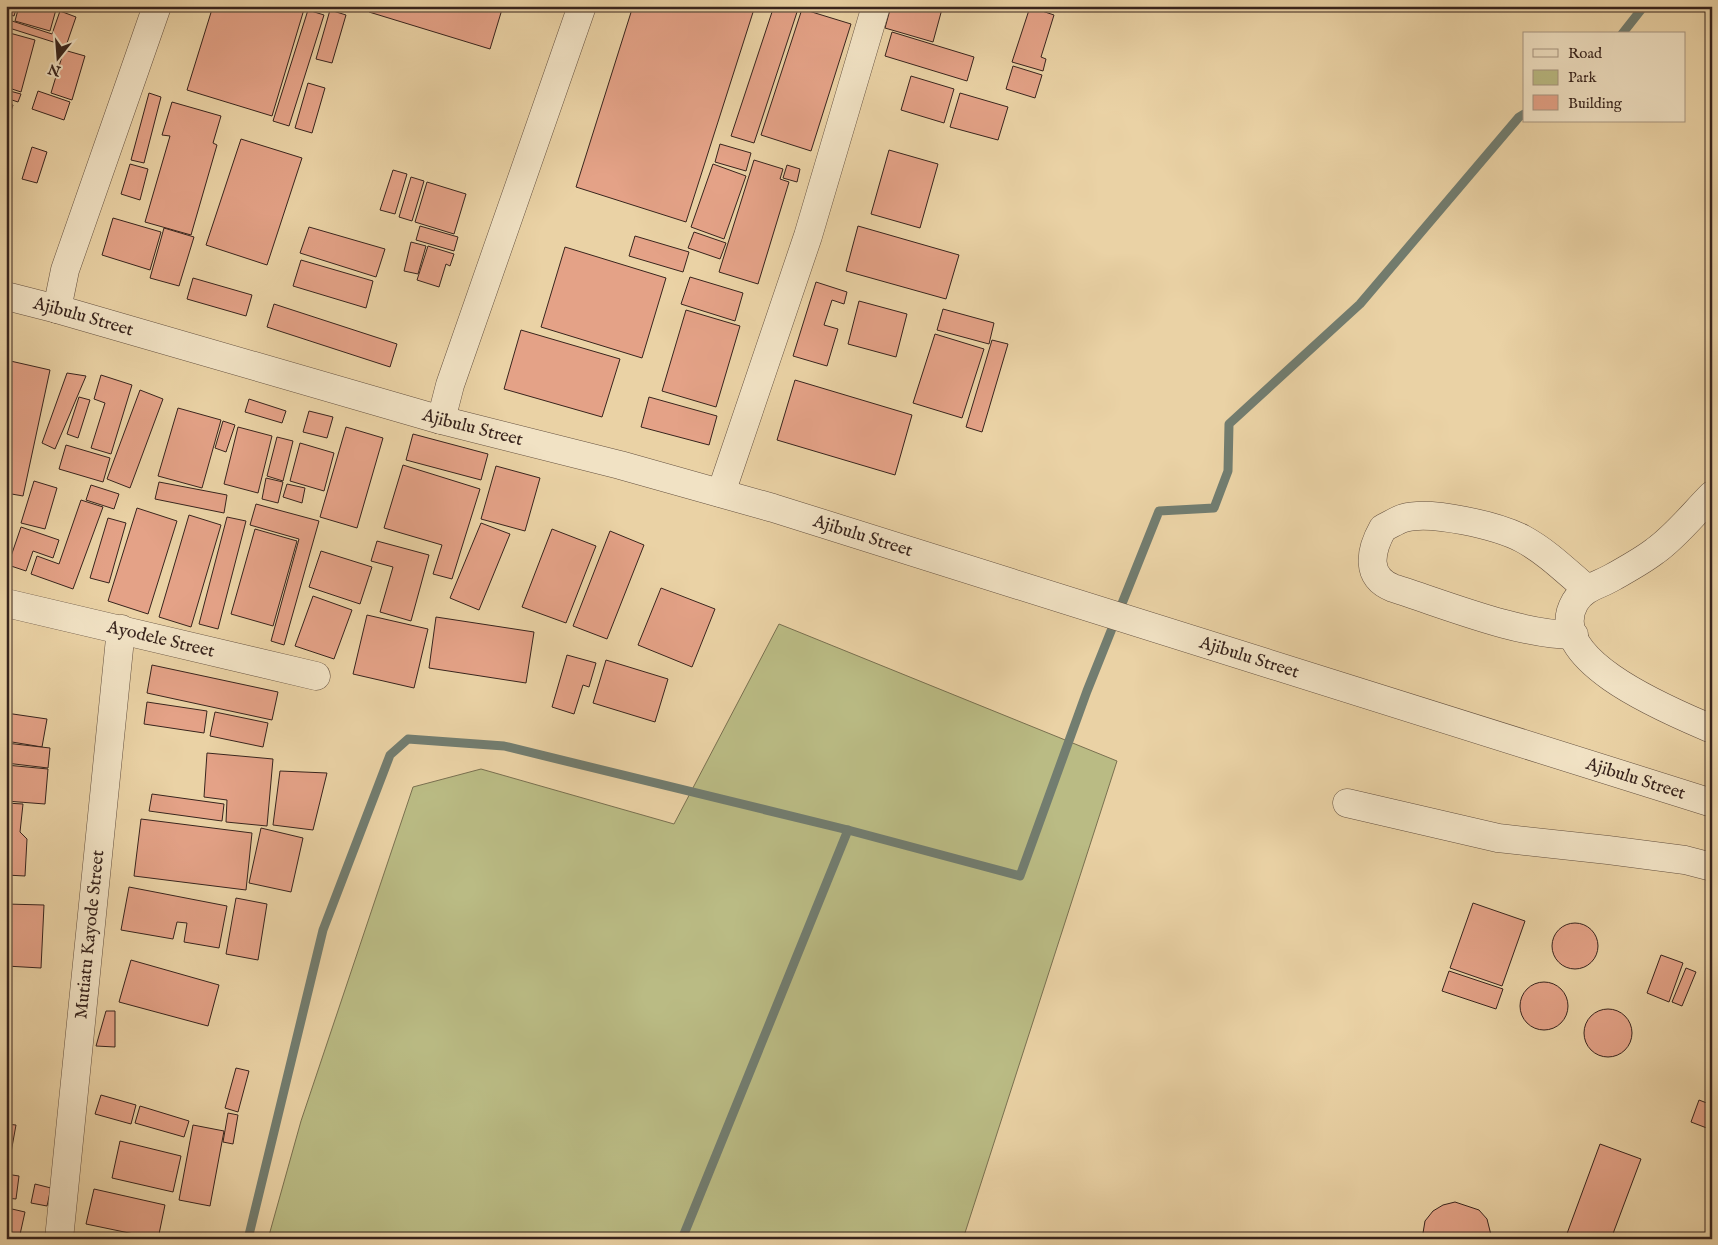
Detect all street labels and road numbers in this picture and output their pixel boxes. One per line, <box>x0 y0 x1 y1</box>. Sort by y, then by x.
street label: Ajibulu Street <box>30 292 136 342</box>
street label: Ajibulu Street <box>419 403 525 452</box>
street label: Ajibulu Street <box>809 510 915 563</box>
street label: Ayodele Street <box>104 615 217 663</box>
street label: Ajibulu Street <box>1196 631 1302 684</box>
street label: Ajibulu Street <box>1582 752 1688 805</box>
street label: Mutiatu Kayode Street <box>70 849 110 1020</box>

